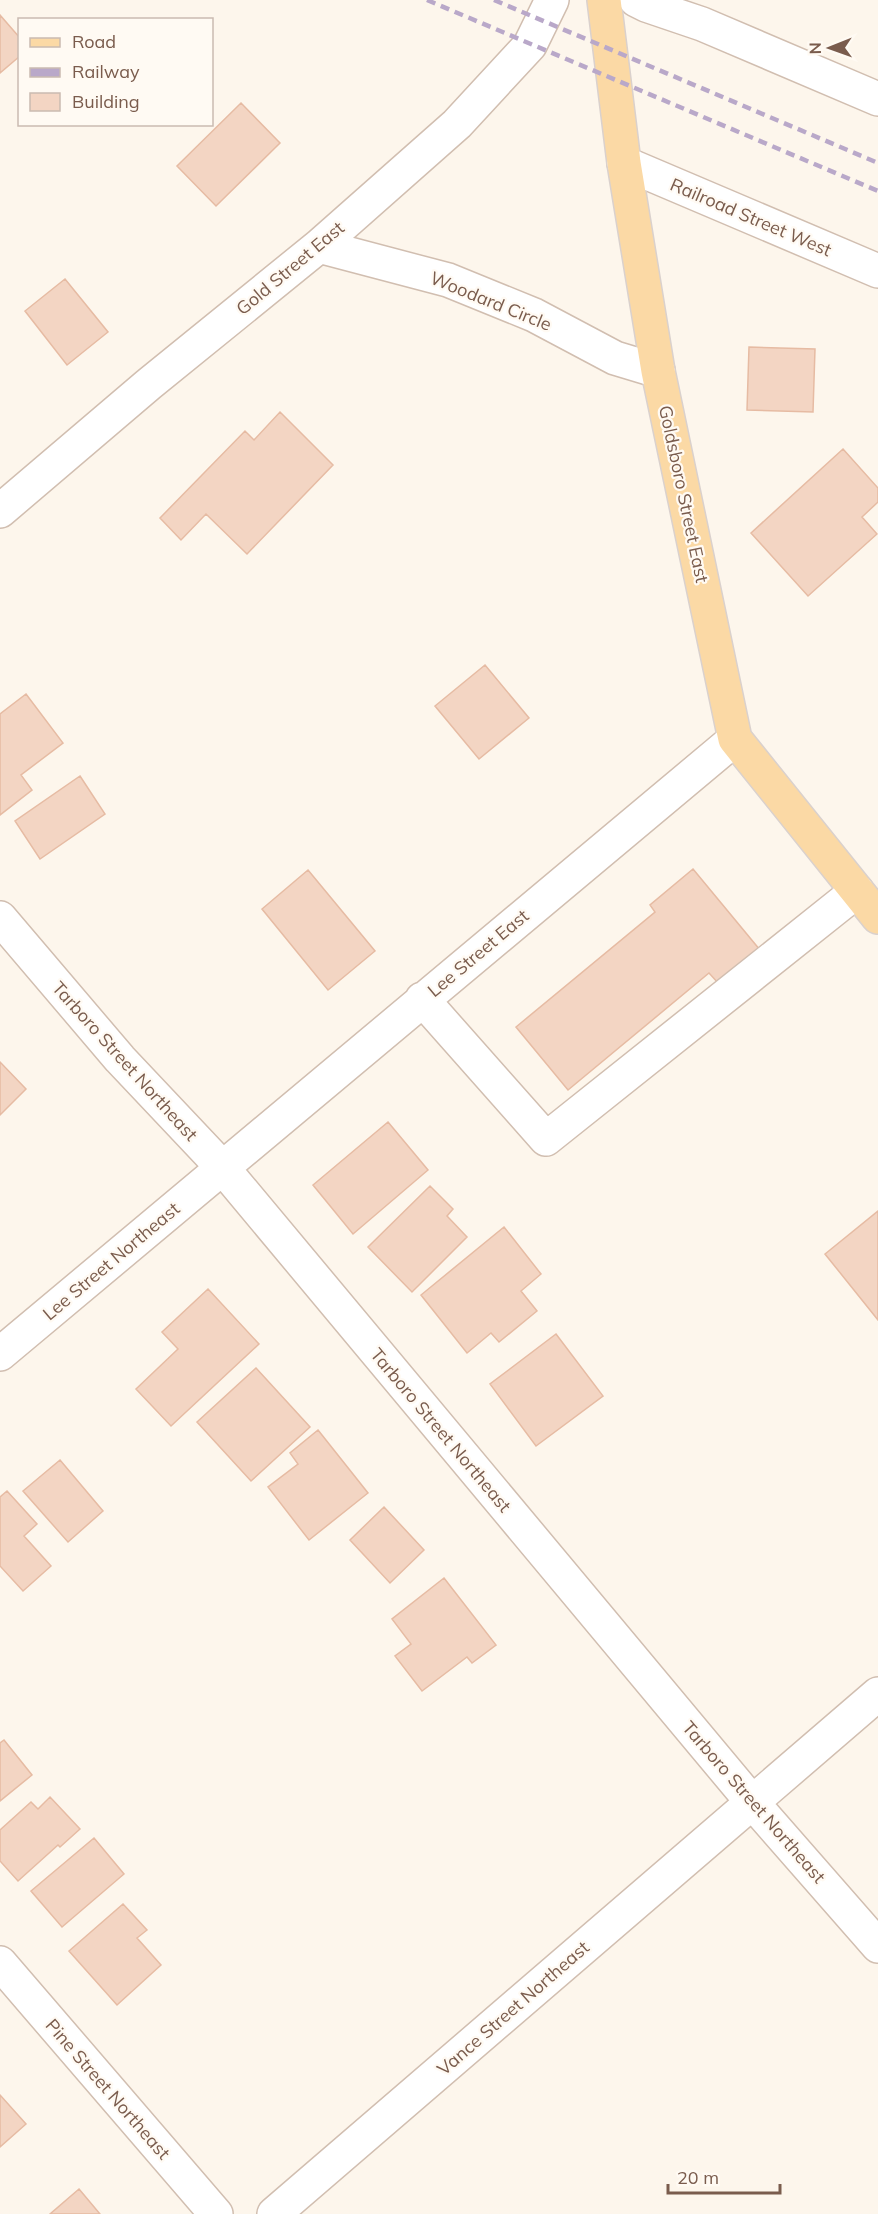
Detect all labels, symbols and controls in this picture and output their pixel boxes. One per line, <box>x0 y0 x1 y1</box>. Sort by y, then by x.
legend <box>18 18 213 126</box>
north arrow <box>800 18 860 78</box>
text: Road <box>72 30 116 53</box>
text: N <box>805 42 825 54</box>
text: Railway <box>72 60 140 83</box>
text: Building <box>72 90 140 113</box>
street label: Railroad Street West <box>667 173 835 261</box>
street label: Gold Street East <box>231 216 349 320</box>
street label: Woodard Circle <box>427 266 555 336</box>
street label: Goldsboro Street East <box>654 403 714 585</box>
street label: Lee Street East <box>423 904 533 1002</box>
street label: Tarboro Street Northeast <box>47 976 203 1146</box>
street label: Lee Street Northeast <box>38 1197 184 1325</box>
street label: Tarboro Street Northeast <box>366 1343 516 1517</box>
street label: Tarboro Street Northeast <box>677 1716 831 1888</box>
street label: Vance Street Northeast <box>432 1936 594 2080</box>
street label: Pine Street Northeast <box>41 2014 175 2164</box>
scale bar <box>668 2157 780 2195</box>
text: 20 m <box>677 2166 719 2189</box>

